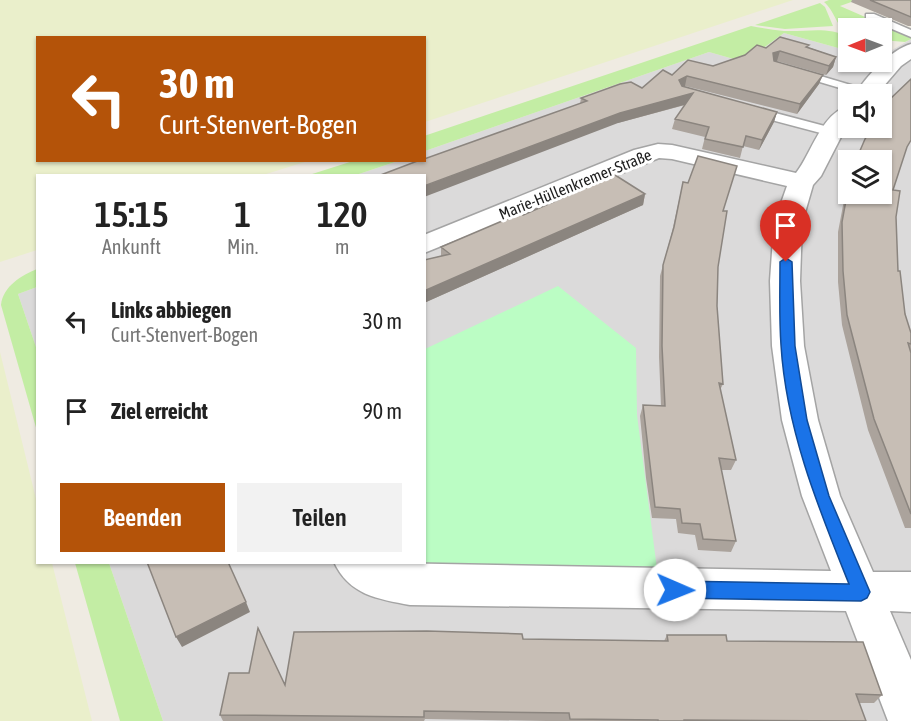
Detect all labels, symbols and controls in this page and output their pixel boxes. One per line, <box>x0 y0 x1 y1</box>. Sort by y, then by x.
north arrow <box>838 18 892 72</box>
map controls <box>838 18 892 204</box>
text: 30 m <box>159 59 234 107</box>
icon: left <box>60 60 138 138</box>
button: sound <box>838 84 892 138</box>
text: Curt-Stenvert-Bogen <box>159 109 358 140</box>
street label: Marie-Hüllenkremer-Straße <box>496 145 654 223</box>
button: layers <box>838 150 892 204</box>
text: 15:15 <box>94 193 169 235</box>
text: 1 <box>234 193 251 235</box>
text: 120 <box>317 193 368 235</box>
pin <box>760 200 811 262</box>
icon: arrive <box>769 209 802 242</box>
text: Ankunft <box>102 235 161 258</box>
text: Min. <box>227 235 258 258</box>
text: m <box>335 235 349 258</box>
text: Links abbiegen <box>111 297 232 323</box>
icon: left <box>60 305 93 338</box>
text: 30 m <box>362 308 402 334</box>
text: Curt-Stenvert-Bogen <box>111 323 258 346</box>
icon: arrive <box>60 395 93 428</box>
text: Ziel erreicht <box>111 398 208 424</box>
text: 90 m <box>362 398 402 424</box>
button: Beenden <box>60 483 225 552</box>
button: Teilen <box>237 483 402 552</box>
position arrow <box>643 558 707 622</box>

